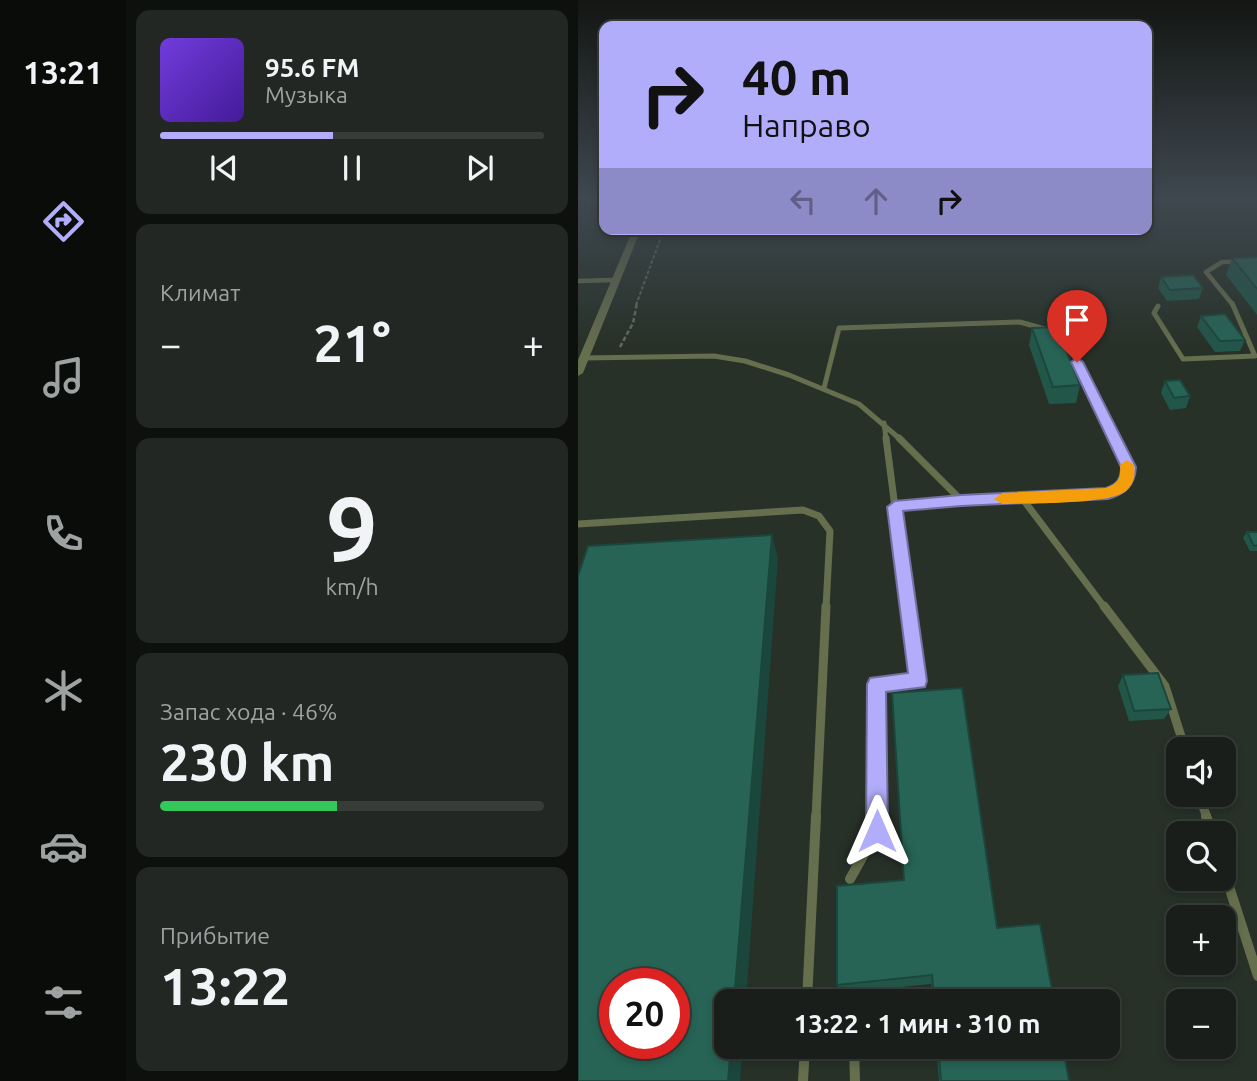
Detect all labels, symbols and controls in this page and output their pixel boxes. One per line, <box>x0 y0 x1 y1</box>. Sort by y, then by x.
icon: right <box>627 49 718 140</box>
text: 40 m <box>742 49 851 104</box>
text: 95.6 FM <box>265 53 359 82</box>
text: 13:21 <box>23 54 103 90</box>
text: Музыка <box>265 82 348 107</box>
text: Направо <box>742 107 871 143</box>
icon: previous <box>205 149 243 187</box>
icon: pause <box>333 149 371 187</box>
icon: next <box>461 149 499 187</box>
icon: left <box>784 182 822 220</box>
icon: ahead <box>857 182 895 220</box>
icon: right <box>930 182 968 220</box>
icon: directions <box>39 197 88 246</box>
text: Климат <box>160 280 240 305</box>
pin <box>1047 290 1107 362</box>
icon: arrive <box>1058 301 1096 339</box>
text: 21° <box>313 314 391 372</box>
text: − <box>160 323 181 365</box>
text: + <box>523 323 544 365</box>
icon: music <box>39 353 88 402</box>
text: 9 <box>326 477 378 579</box>
icon: phone <box>39 509 88 558</box>
text: km/h <box>325 574 379 599</box>
icon: climate <box>39 666 88 715</box>
text: Запас хода · 46% <box>160 699 337 724</box>
text: 230 km <box>160 733 334 791</box>
map controls <box>1166 737 1236 1059</box>
button: sound <box>1166 737 1236 807</box>
position arrow <box>840 794 914 868</box>
button: search <box>1166 821 1236 891</box>
icon: car <box>39 822 88 871</box>
button: + <box>1166 905 1236 975</box>
text: Прибытие <box>160 923 270 948</box>
text: 13:22 <box>160 957 290 1015</box>
speed limit sign: 20 <box>599 968 690 1059</box>
icon: filters <box>39 978 88 1027</box>
button: − <box>1166 989 1236 1059</box>
text: 13:22 · 1 мин · 310 m <box>794 1009 1040 1038</box>

